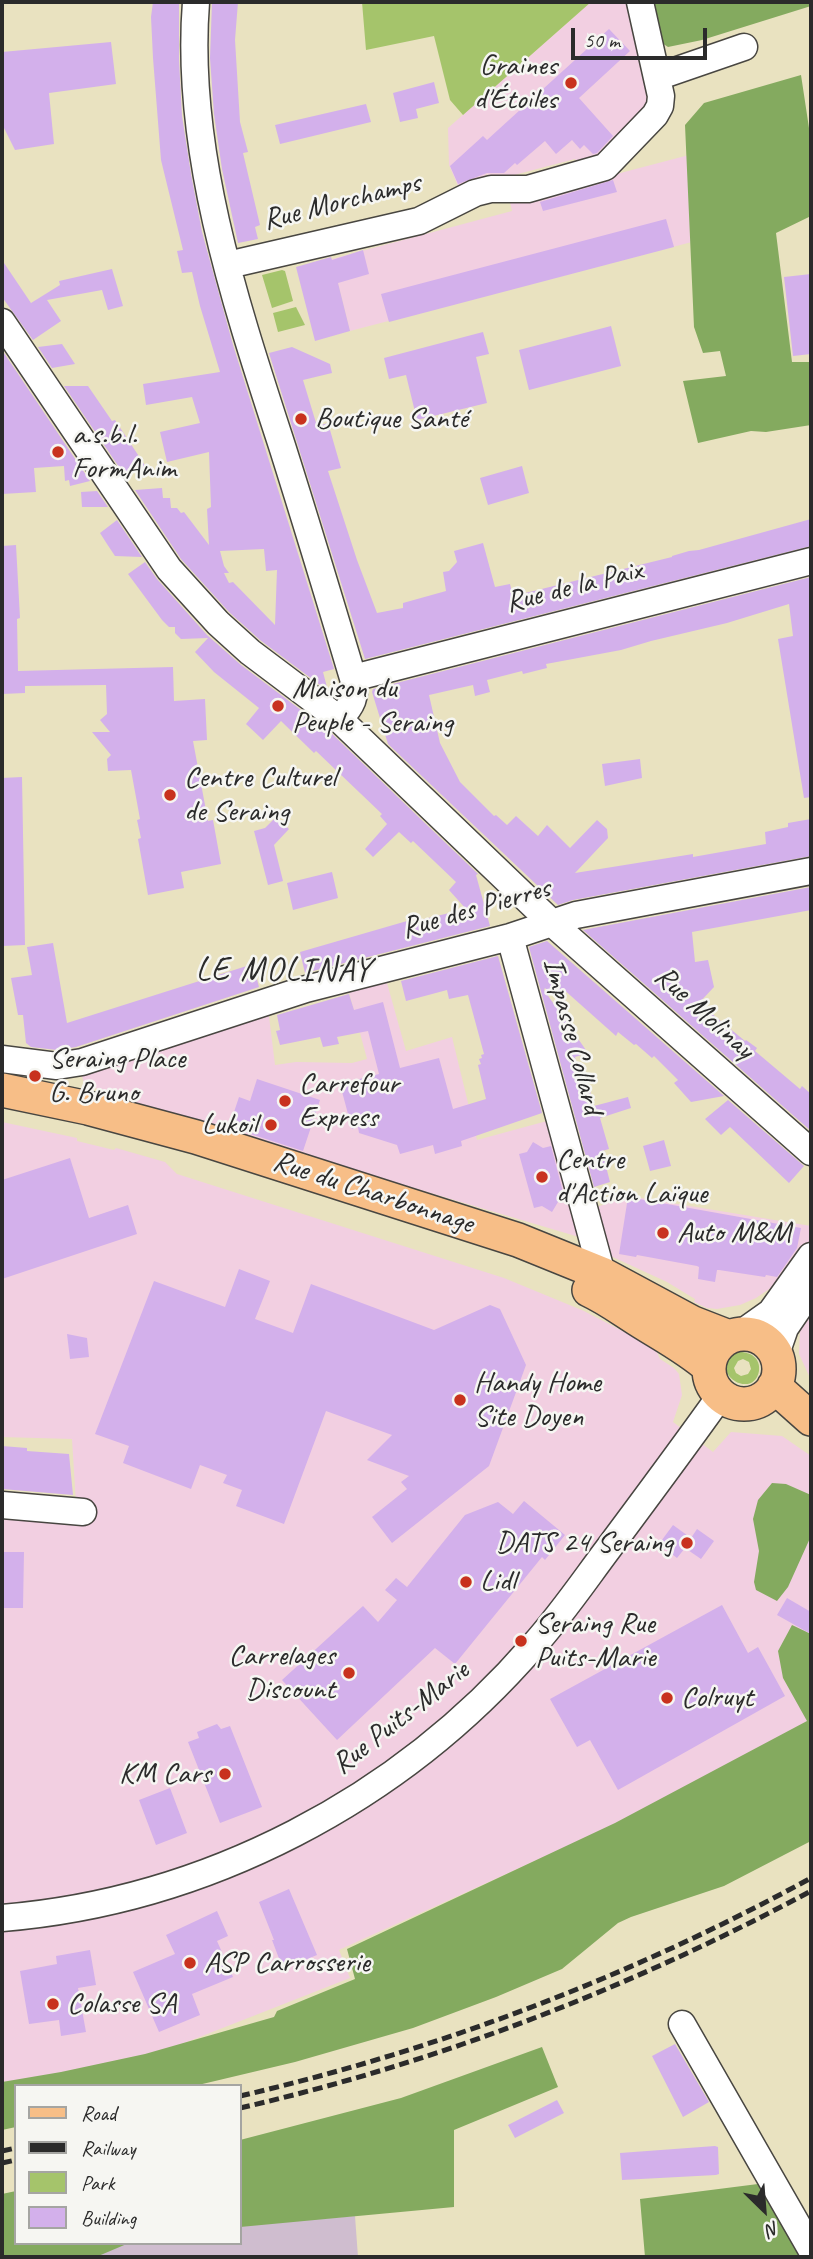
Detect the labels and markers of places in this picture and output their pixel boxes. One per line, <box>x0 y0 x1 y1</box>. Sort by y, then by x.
place label: Graines d'Étoiles <box>474 48 557 118</box>
marker: Graines d'Étoiles <box>563 75 579 91</box>
place label: Boutique Santé <box>315 401 468 437</box>
marker: Boutique Santé <box>293 411 309 427</box>
place label: a.s.b.l. FormAnim <box>72 417 176 488</box>
marker: a.s.b.l. FormAnim <box>50 444 66 460</box>
place label: Maison du Peuple - Seraing <box>292 671 453 742</box>
marker: Maison du Peuple - Seraing <box>270 698 286 714</box>
place label: Centre Culturel de Seraing <box>184 760 336 830</box>
marker: Centre Culturel de Seraing <box>162 787 178 803</box>
place label: Seraing Place G. Bruno <box>49 1041 185 1112</box>
place label: Carrefour Express <box>299 1066 399 1136</box>
marker: Seraing Place G. Bruno <box>27 1068 43 1084</box>
marker: Carrefour Express <box>277 1093 293 1109</box>
place label: Lukoil <box>202 1107 257 1143</box>
marker: Lukoil <box>263 1117 279 1133</box>
place label: Centre d'Action Laïque <box>556 1142 707 1212</box>
marker: Centre d'Action Laïque <box>534 1169 550 1185</box>
place label: Auto M&M <box>677 1215 791 1251</box>
marker: Auto M&M <box>655 1225 671 1241</box>
place label: Handy Home Site Doyen <box>474 1365 601 1436</box>
marker: Handy Home Site Doyen <box>452 1392 468 1408</box>
place label: DATS 24 Seraing <box>496 1525 673 1561</box>
marker: DATS 24 Seraing <box>679 1535 695 1551</box>
place label: Lidl <box>480 1564 516 1600</box>
marker: Lidl <box>458 1574 474 1590</box>
place label: Seraing Rue Puits-Marie <box>535 1606 656 1676</box>
marker: Seraing Rue Puits-Marie <box>513 1633 529 1649</box>
place label: Carrelages Discount <box>228 1638 335 1708</box>
marker: Carrelages Discount <box>341 1665 357 1681</box>
place label: Colruyt <box>681 1680 753 1716</box>
marker: Colruyt <box>659 1690 675 1706</box>
place label: KM Cars <box>119 1756 211 1792</box>
marker: KM Cars <box>217 1766 233 1782</box>
place label: ASP Carrosserie <box>204 1945 370 1981</box>
marker: ASP Carrosserie <box>182 1955 198 1971</box>
place label: Colasse SA <box>67 1986 176 2022</box>
marker: Colasse SA <box>45 1996 61 2012</box>

